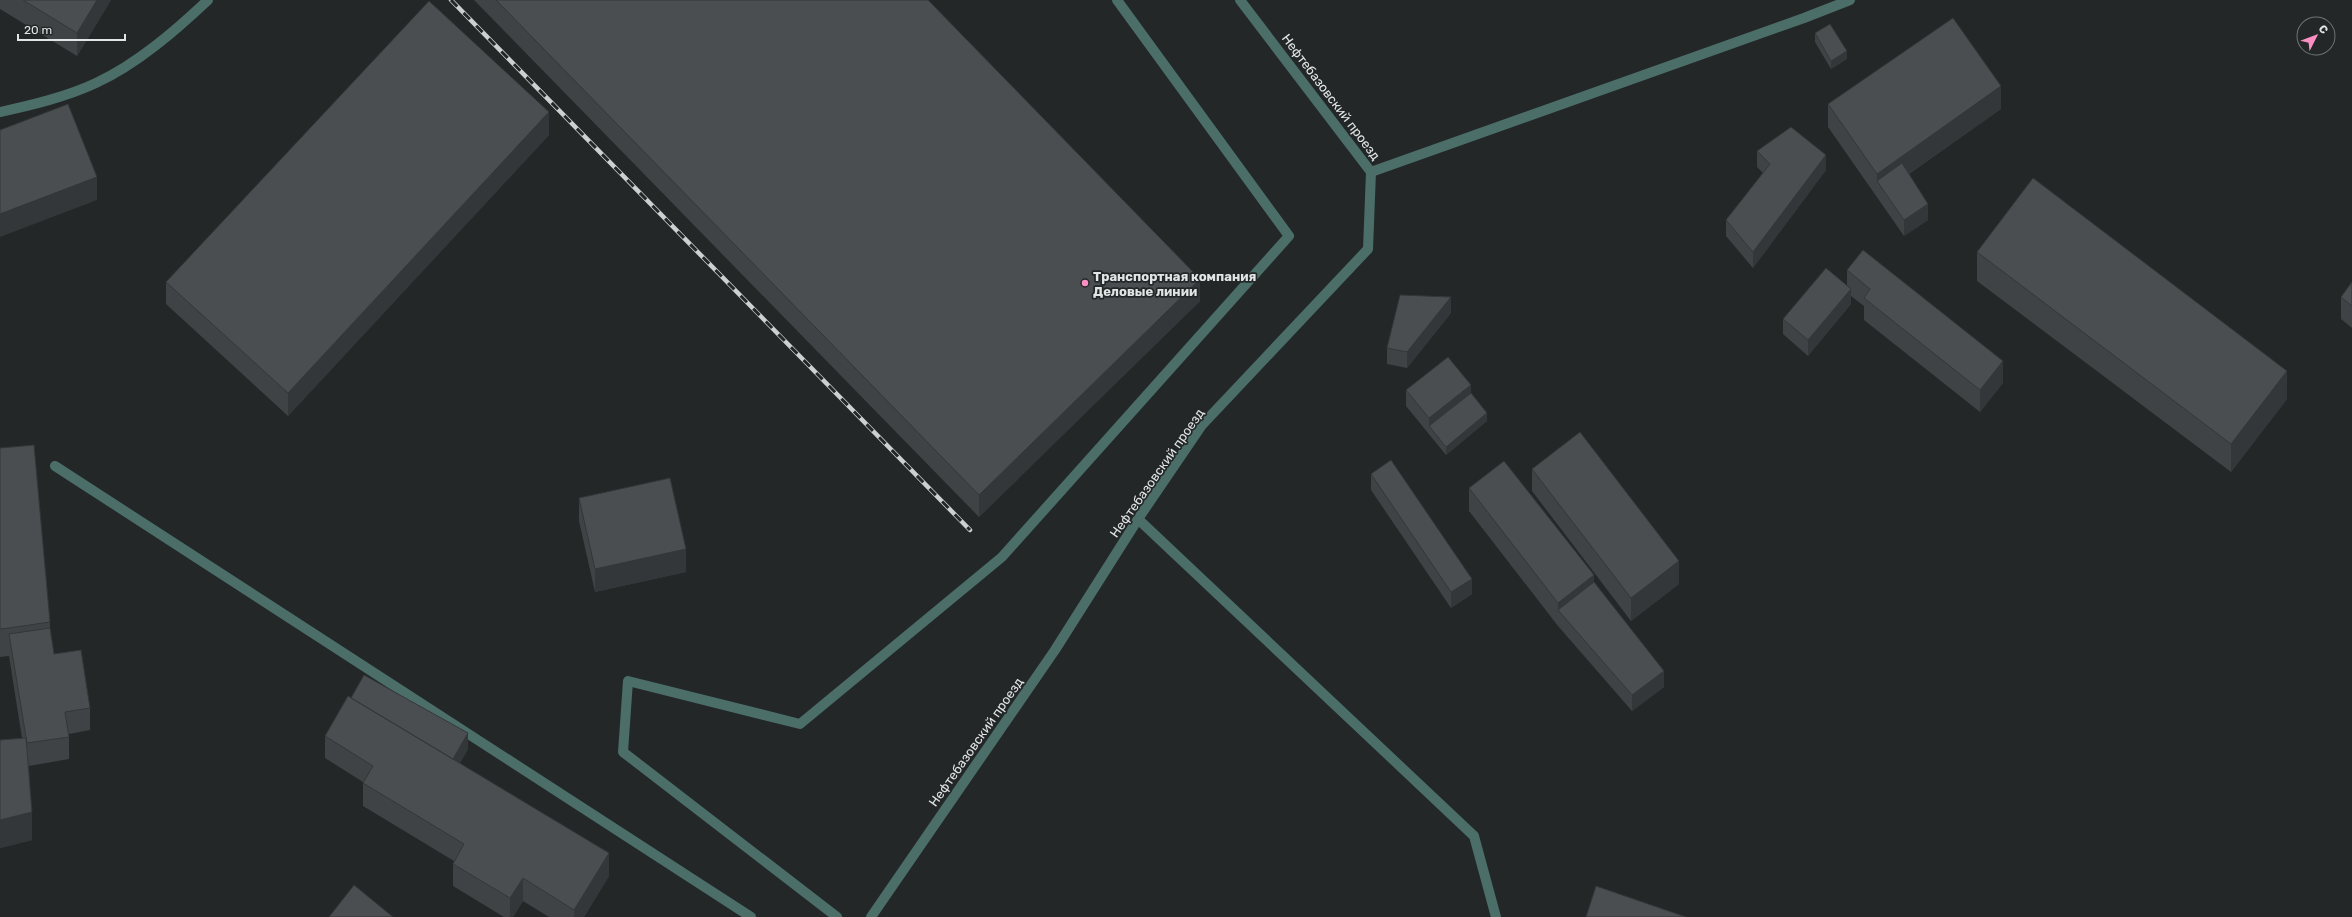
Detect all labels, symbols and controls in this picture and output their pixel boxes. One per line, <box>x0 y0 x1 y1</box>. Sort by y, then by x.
scale bar <box>18 16 125 42</box>
north arrow <box>2296 16 2336 56</box>
text: С <box>2316 22 2331 37</box>
text: 20 m <box>24 23 52 37</box>
street label: Нефтебазовский проезд <box>1279 31 1383 163</box>
place label: Транспортная компания Деловые линии <box>1093 269 1256 299</box>
marker: Транспортная компания Деловые линии <box>1080 278 1090 288</box>
street label: Нефтебазовский проезд <box>1107 406 1207 540</box>
street label: Нефтебазовский проезд <box>926 675 1026 809</box>

